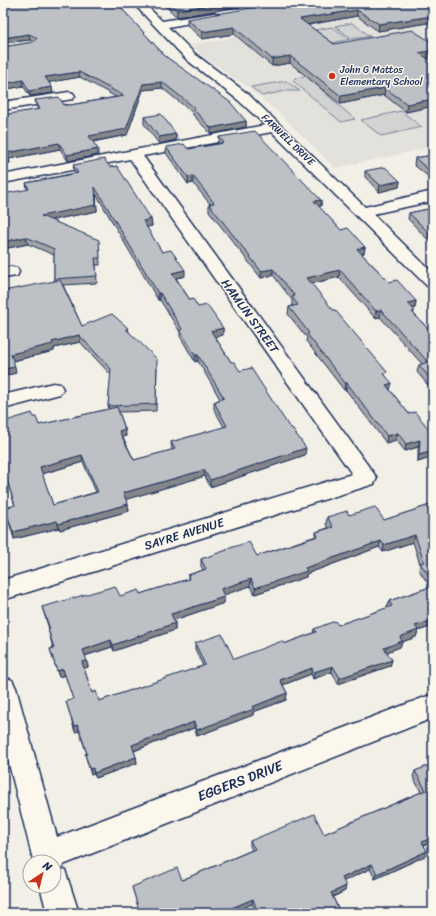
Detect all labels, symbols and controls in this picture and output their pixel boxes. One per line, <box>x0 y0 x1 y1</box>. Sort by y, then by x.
place label: John G Mattos Elementary School <box>339 61 423 91</box>
marker: John G Mattos Elementary School <box>327 71 337 81</box>
street label: FARWELL DRIVE <box>257 109 320 172</box>
street label: HAMLIN STREET <box>215 274 285 358</box>
street label: SAYRE AVENUE <box>141 511 228 557</box>
street label: EGGERS DRIVE <box>194 753 288 809</box>
north arrow <box>22 854 62 894</box>
text: N <box>38 856 56 876</box>

